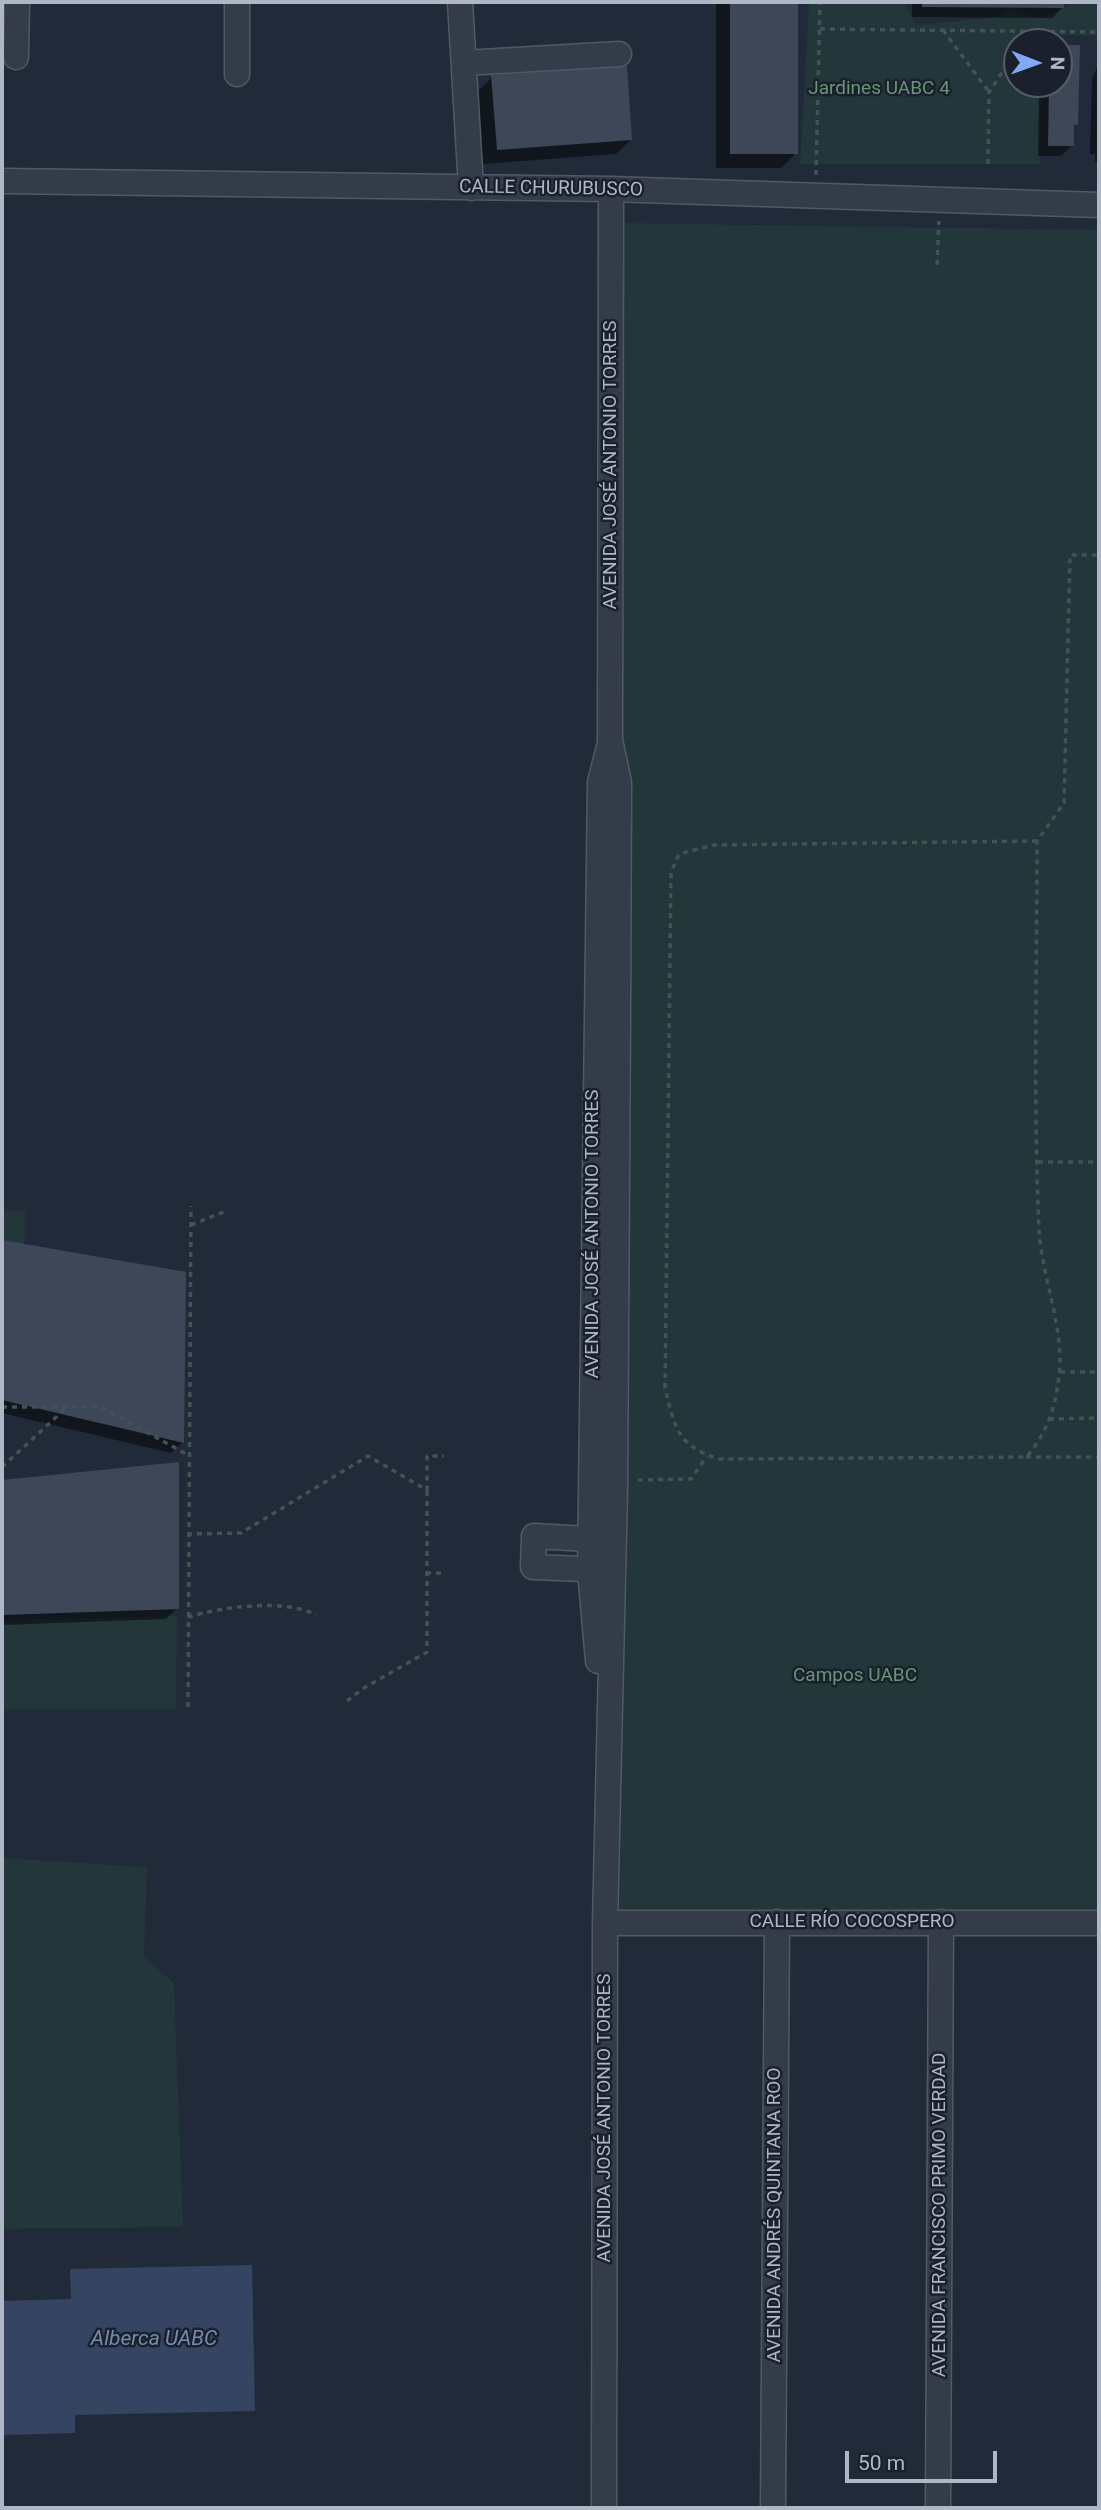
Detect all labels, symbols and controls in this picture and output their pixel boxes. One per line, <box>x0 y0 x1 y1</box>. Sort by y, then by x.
north arrow <box>1003 28 1073 98</box>
text: N <box>1046 56 1069 70</box>
park label: Jardines UABC 4 <box>808 78 950 100</box>
street label: CALLE CHURUBUSCO <box>459 176 643 202</box>
street label: AVENIDA JOSÉ ANTONIO TORRES <box>600 321 622 609</box>
street label: AVENIDA JOSÉ ANTONIO TORRES <box>582 1090 604 1378</box>
park label: Campos UABC <box>793 1665 917 1687</box>
street label: CALLE RÍO COCOSPERO <box>749 1911 955 1933</box>
street label: AVENIDA JOSÉ ANTONIO TORRES <box>594 1974 616 2262</box>
street label: AVENIDA FRANCISCO PRIMO VERDAD <box>929 2053 951 2377</box>
street label: AVENIDA ANDRÉS QUINTANA ROO <box>764 2067 786 2363</box>
water label: Alberca UABC <box>91 2327 217 2353</box>
scale bar <box>849 2436 1001 2480</box>
text: 50 m <box>858 2451 905 2475</box>

